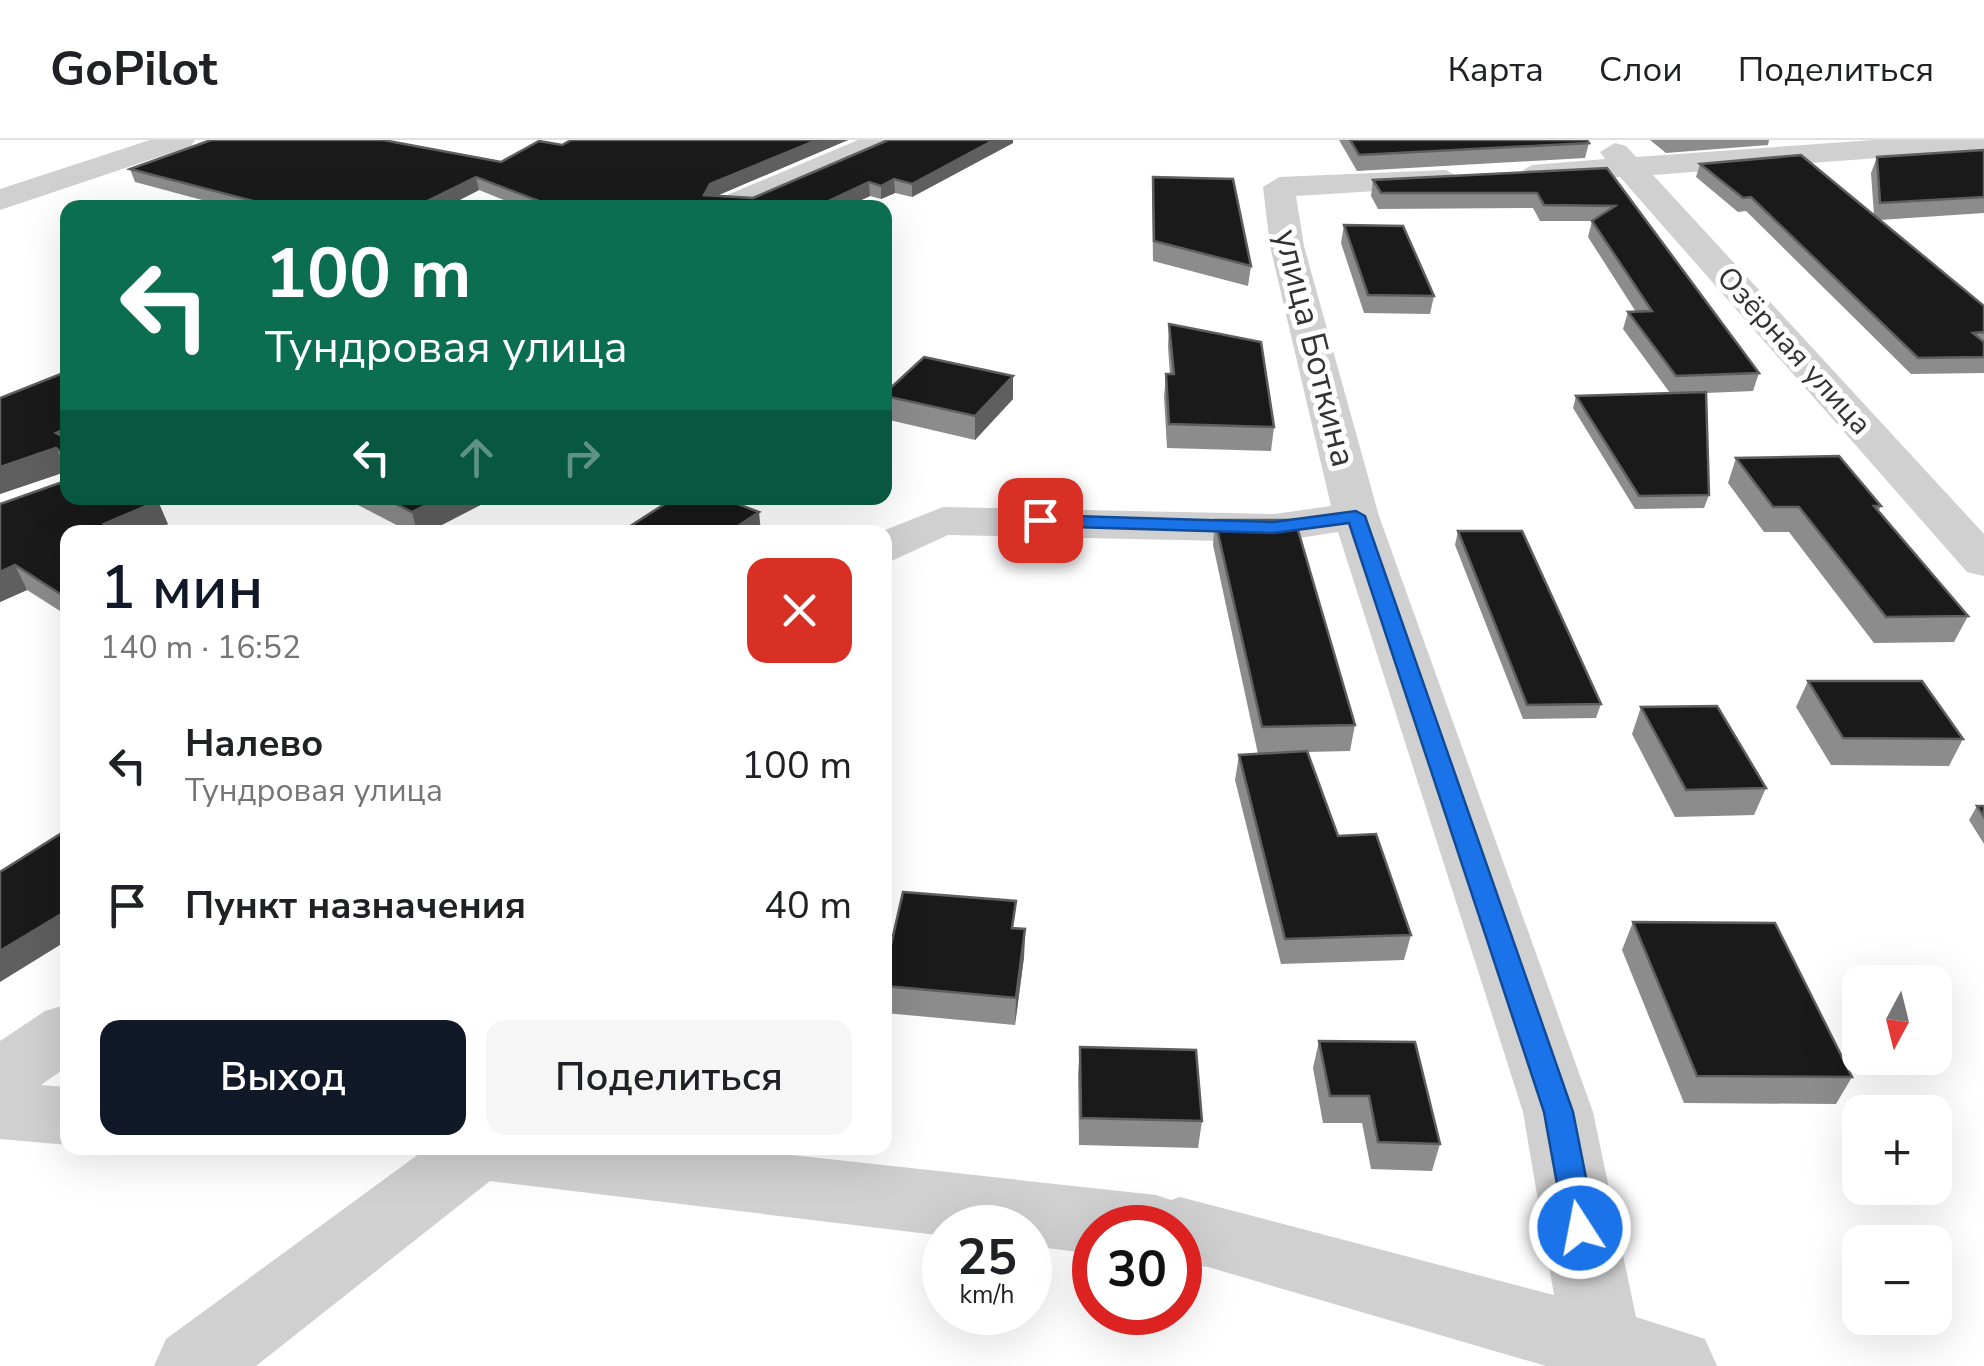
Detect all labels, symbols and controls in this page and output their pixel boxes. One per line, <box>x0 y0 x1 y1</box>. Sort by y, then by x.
text: GoPilot <box>50 36 217 102</box>
text: Карта <box>1447 46 1544 93</box>
text: Слои <box>1599 46 1683 93</box>
text: Поделиться <box>1738 46 1934 93</box>
street label: улица Боткина <box>1263 224 1367 472</box>
text: 100 m <box>265 226 471 322</box>
icon: left <box>100 240 230 370</box>
street label: Озёрная улица <box>1707 258 1881 444</box>
text: Тундровая улица <box>265 317 628 378</box>
icon: left <box>344 430 399 485</box>
icon: ahead <box>449 430 504 485</box>
icon: right <box>554 430 609 485</box>
pin <box>998 478 1083 563</box>
icon: arrive <box>1013 493 1068 548</box>
text: 1 мин <box>100 547 263 629</box>
button: close <box>747 558 852 663</box>
text: 140 m · 16:52 <box>100 626 301 669</box>
text: Налево <box>185 718 324 769</box>
icon: left <box>100 738 155 793</box>
text: 100 m <box>741 740 852 791</box>
text: Тундровая улица <box>185 769 443 812</box>
icon: arrive <box>100 878 155 933</box>
text: Пункт назначения <box>185 880 526 931</box>
text: 40 m <box>764 880 852 931</box>
north arrow <box>1842 965 1952 1075</box>
map controls <box>1842 965 1952 1335</box>
button: Выход <box>100 1020 466 1135</box>
button: Поделиться <box>486 1020 852 1135</box>
button: + <box>1842 1095 1952 1205</box>
position arrow <box>1528 1176 1632 1280</box>
speed limit sign: 30 <box>1072 1205 1202 1335</box>
text: 25 <box>957 1223 1017 1292</box>
button: − <box>1842 1225 1952 1335</box>
text: km/h <box>959 1278 1015 1312</box>

